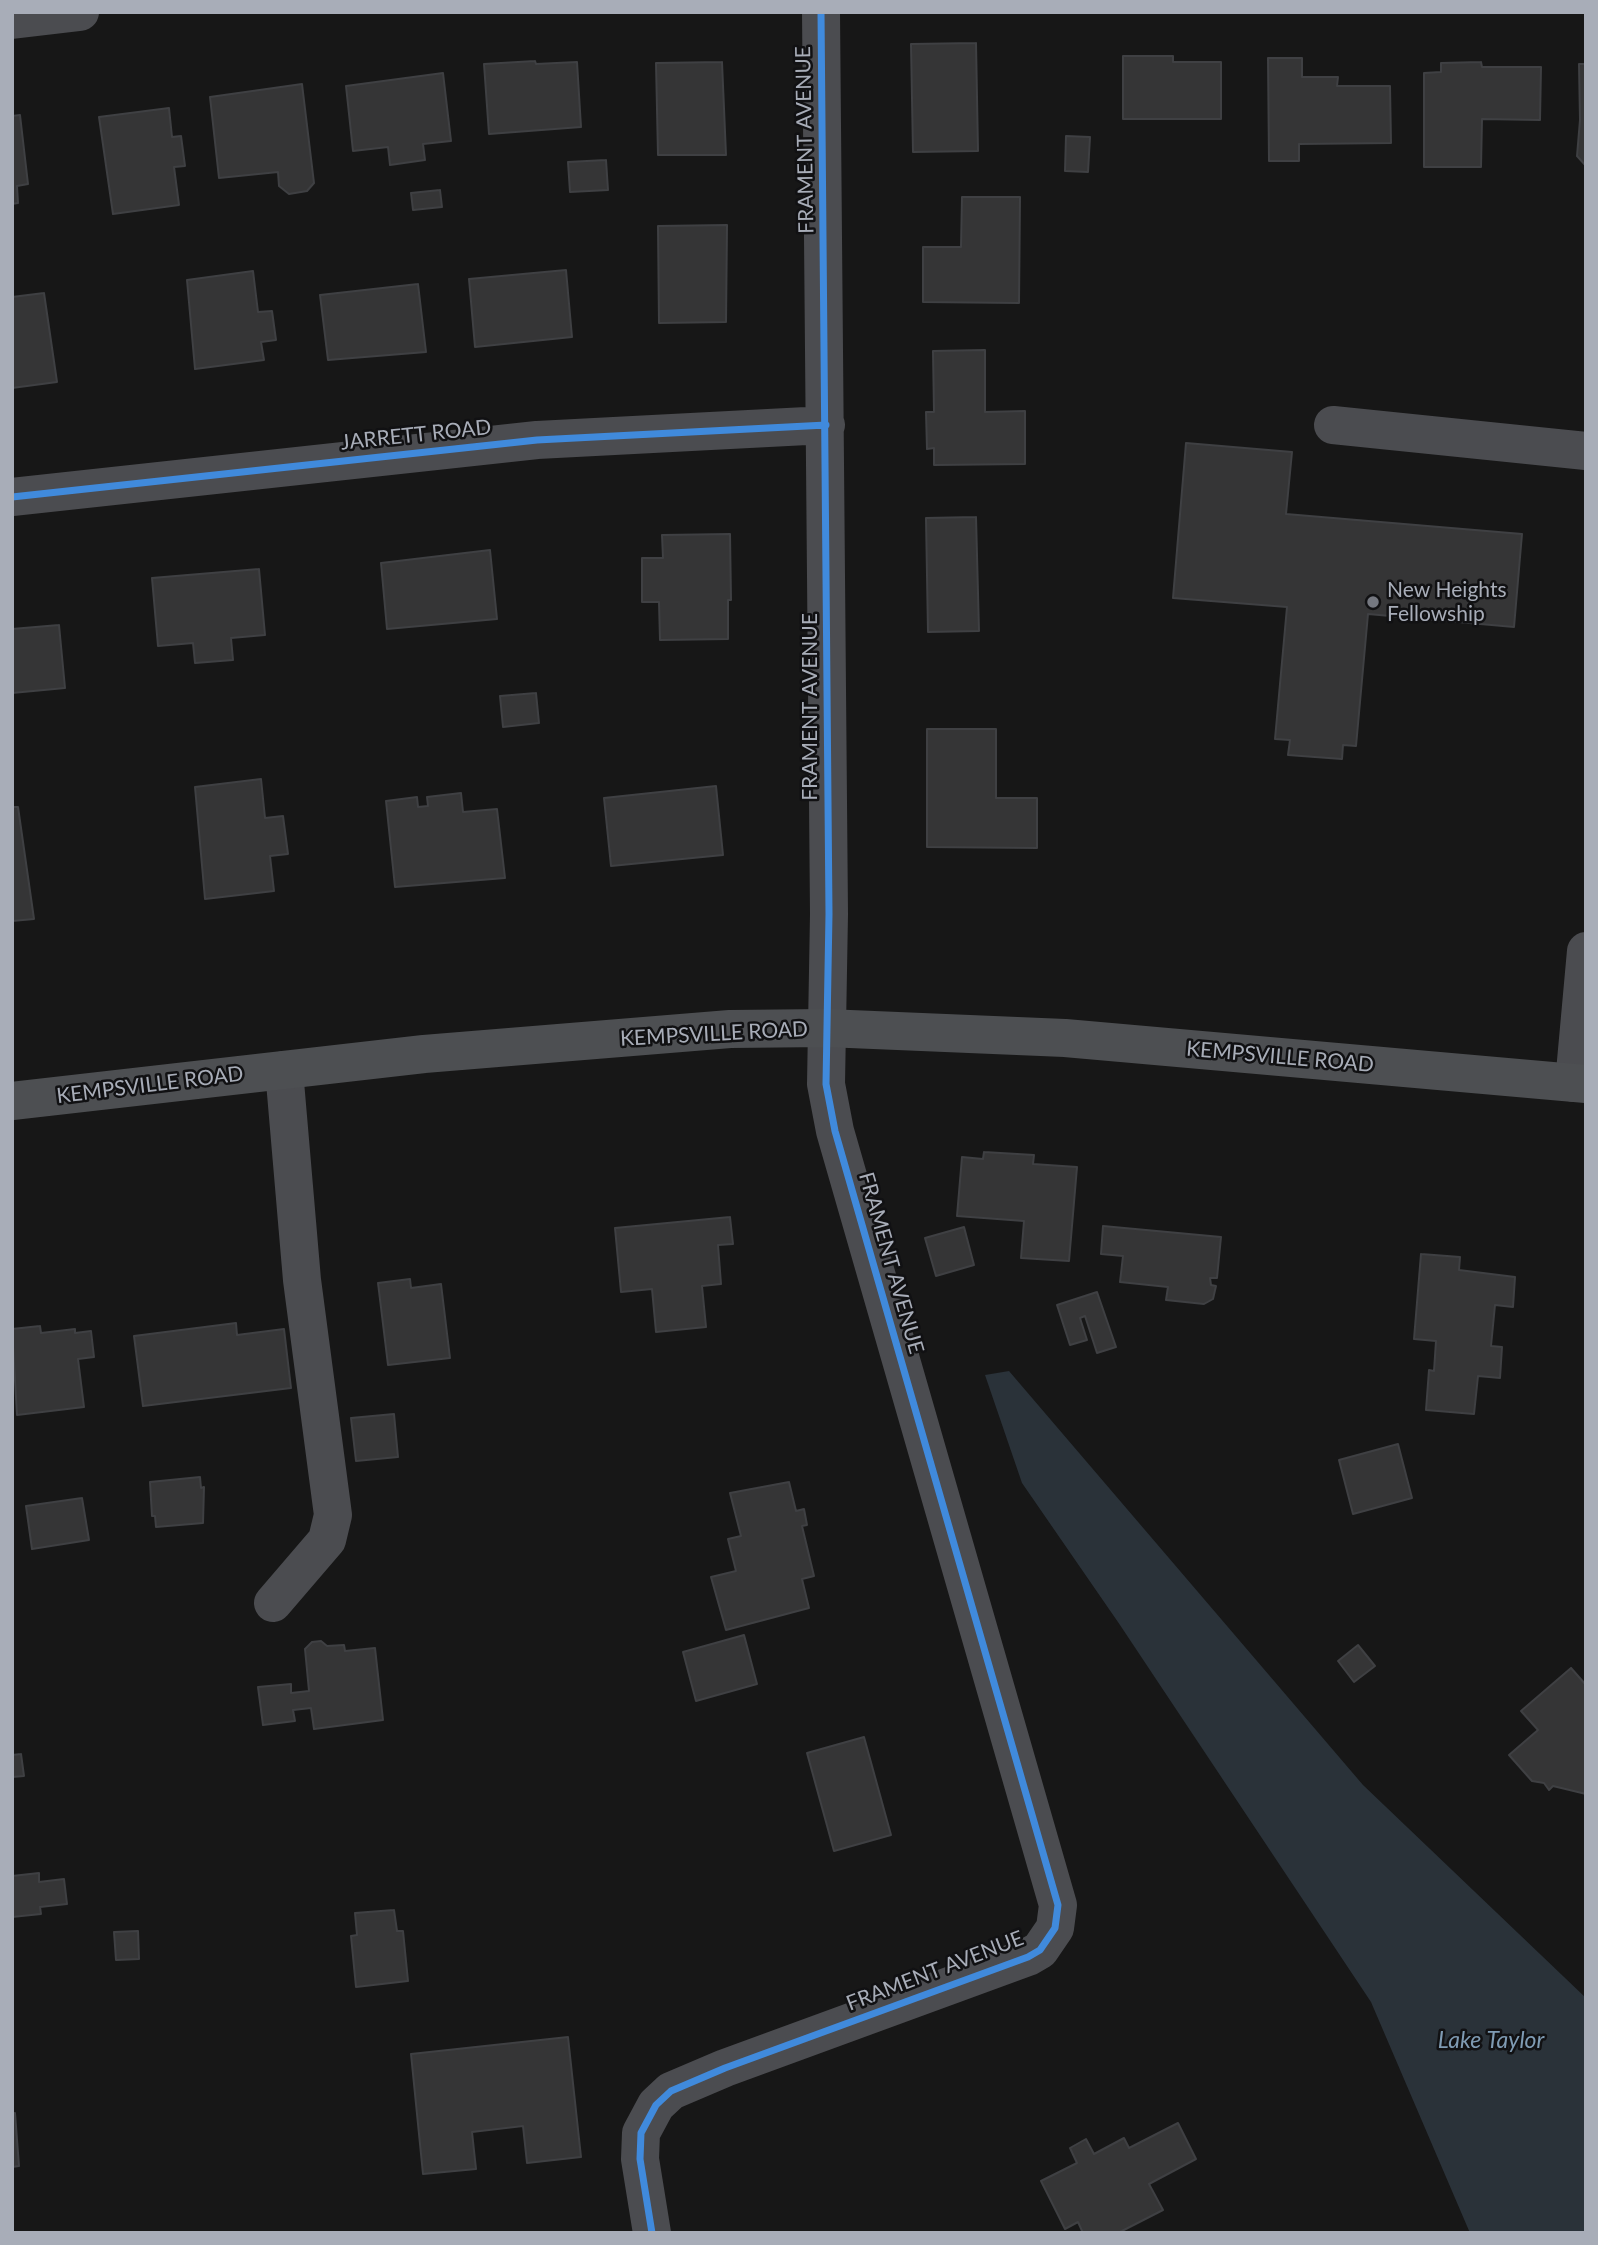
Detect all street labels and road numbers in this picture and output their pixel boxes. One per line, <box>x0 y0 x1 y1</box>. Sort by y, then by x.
street label: FRAMENT AVENUE <box>791 46 819 234</box>
street label: JARRETT ROAD <box>340 415 492 455</box>
street label: FRAMENT AVENUE <box>797 613 823 801</box>
street label: KEMPSVILLE ROAD <box>619 1016 809 1052</box>
street label: KEMPSVILLE ROAD <box>1185 1036 1375 1078</box>
street label: KEMPSVILLE ROAD <box>55 1061 245 1109</box>
street label: FRAMENT AVENUE <box>853 1169 929 1357</box>
street label: FRAMENT AVENUE <box>843 1926 1027 2016</box>

